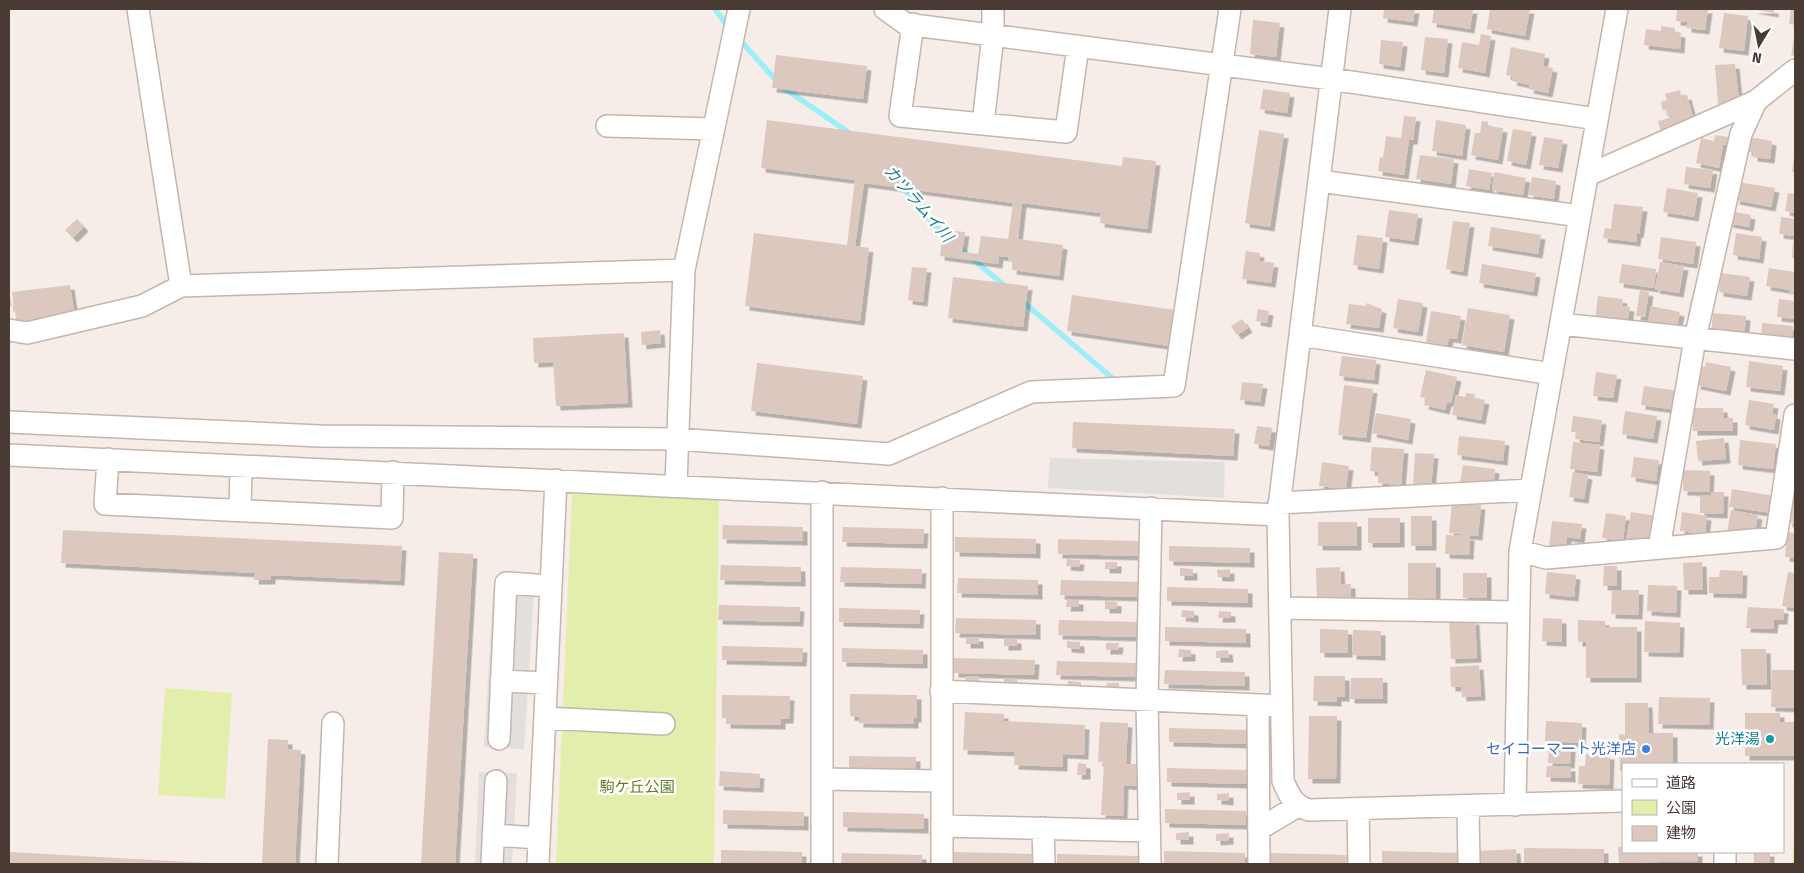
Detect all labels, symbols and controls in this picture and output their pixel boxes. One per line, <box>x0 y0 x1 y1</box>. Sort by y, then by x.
north arrow <box>1734 20 1784 70</box>
text: N <box>1751 48 1763 66</box>
water label: カツラムイ川 <box>880 161 958 247</box>
place label: 光洋湯 <box>1715 730 1760 748</box>
marker: 光洋湯 <box>1764 733 1776 745</box>
place label: セイコーマート光洋店 <box>1486 740 1636 758</box>
marker: セイコーマート光洋店 <box>1640 743 1652 755</box>
legend <box>1622 763 1784 853</box>
text: 道路 <box>1666 774 1696 792</box>
park label: 駒ケ丘公園 <box>599 778 675 796</box>
text: 公園 <box>1666 799 1696 817</box>
text: 建物 <box>1666 824 1696 842</box>

